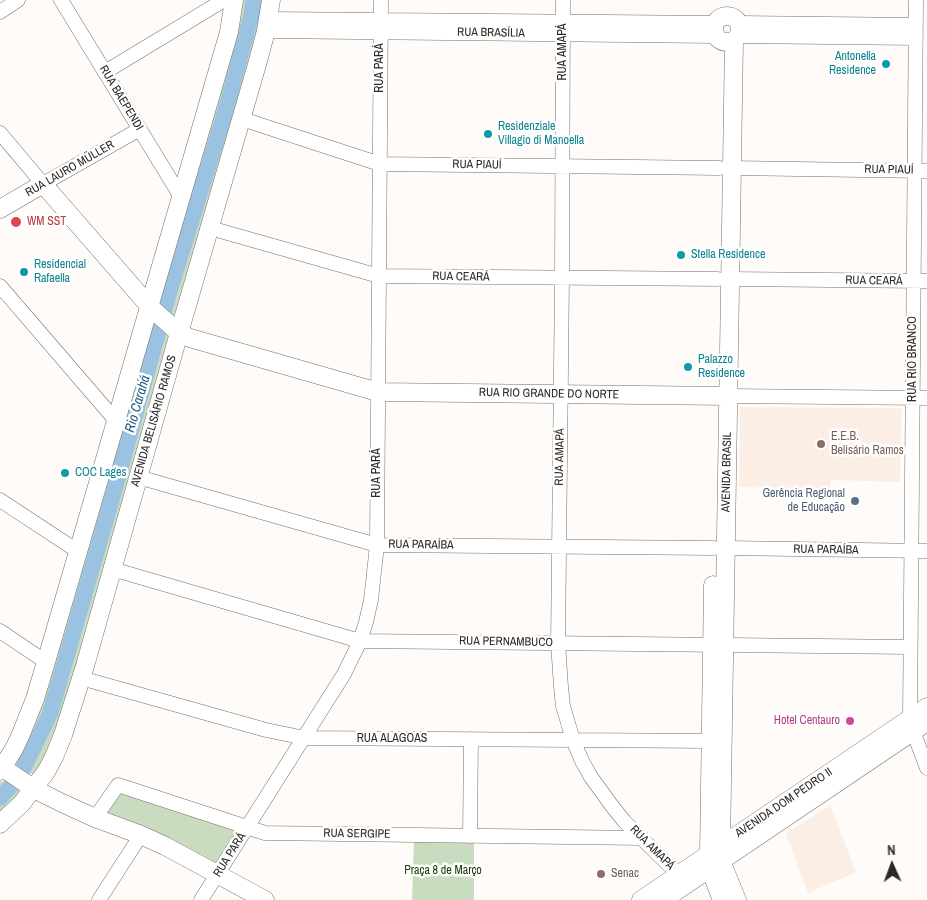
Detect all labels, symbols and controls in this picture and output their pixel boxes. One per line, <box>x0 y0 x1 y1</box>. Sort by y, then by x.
street label: RUA AMAPÁ <box>556 23 570 81</box>
street label: RUA BRASÍLIA <box>457 25 525 41</box>
street label: RUA PARÁ <box>373 43 387 93</box>
place label: Antonella Residence <box>829 50 876 78</box>
marker: Antonella Residence <box>880 58 892 70</box>
street label: RUA BAEPENDI <box>96 63 146 133</box>
place label: Residenziale Villagio di Manoella <box>498 120 584 148</box>
marker: Residenziale Villagio di Manoella <box>482 128 494 140</box>
street label: RUA LAURO MÜLLER <box>23 138 117 200</box>
street label: RUA PIAUÍ <box>452 157 502 173</box>
street label: RUA PIAUÍ <box>864 162 914 178</box>
marker: WM SST <box>9 215 23 229</box>
place label: WM SST <box>27 215 66 229</box>
place label: Stella Residence <box>691 248 765 262</box>
marker: Stella Residence <box>675 249 687 261</box>
place label: Residencial Rafaella <box>34 258 86 286</box>
marker: Residencial Rafaella <box>18 266 30 278</box>
street label: RUA CEARÁ <box>432 269 490 285</box>
street label: RUA CEARÁ <box>845 273 903 289</box>
street label: RUA RIO BRANCO <box>906 316 920 402</box>
place label: Palazzo Residence <box>698 353 745 381</box>
street label: AVENIDA BELISÁRIO RAMOS <box>128 354 180 488</box>
marker: Palazzo Residence <box>682 361 694 373</box>
water label: Rio Carahá <box>122 373 154 435</box>
street label: RUA RIO GRANDE DO NORTE <box>479 386 619 402</box>
street label: RUA AMAPÁ <box>552 428 568 486</box>
place label: E.E.B. Belisário Ramos <box>831 430 904 458</box>
street label: AVENIDA BRASIL <box>719 432 735 512</box>
marker: E.E.B. Belisário Ramos <box>815 438 827 450</box>
street label: RUA PARÁ <box>370 448 384 498</box>
place label: COC Lages <box>75 466 126 480</box>
marker: COC Lages <box>59 467 71 479</box>
place label: Gerência Regional de Educação <box>762 487 845 515</box>
marker: Gerência Regional de Educação <box>849 495 861 507</box>
street label: RUA PARAÍBA <box>388 537 454 553</box>
street label: RUA PARAÍBA <box>793 542 859 558</box>
street label: RUA PERNAMBUCO <box>459 634 553 650</box>
place label: Hotel Centauro <box>774 714 840 728</box>
marker: Hotel Centauro <box>844 715 856 727</box>
street label: RUA ALAGOAS <box>357 732 427 746</box>
street label: AVENIDA DOM PEDRO II <box>733 765 835 841</box>
street label: RUA AMAPÁ <box>627 823 677 873</box>
street label: RUA SERGIPE <box>323 826 391 842</box>
street label: RUA PARÁ <box>211 830 249 880</box>
north arrow <box>867 840 917 890</box>
text: N <box>887 841 896 859</box>
park label: Praça 8 de Março <box>404 864 482 878</box>
place label: Senac <box>611 867 639 881</box>
marker: Senac <box>595 868 607 880</box>

